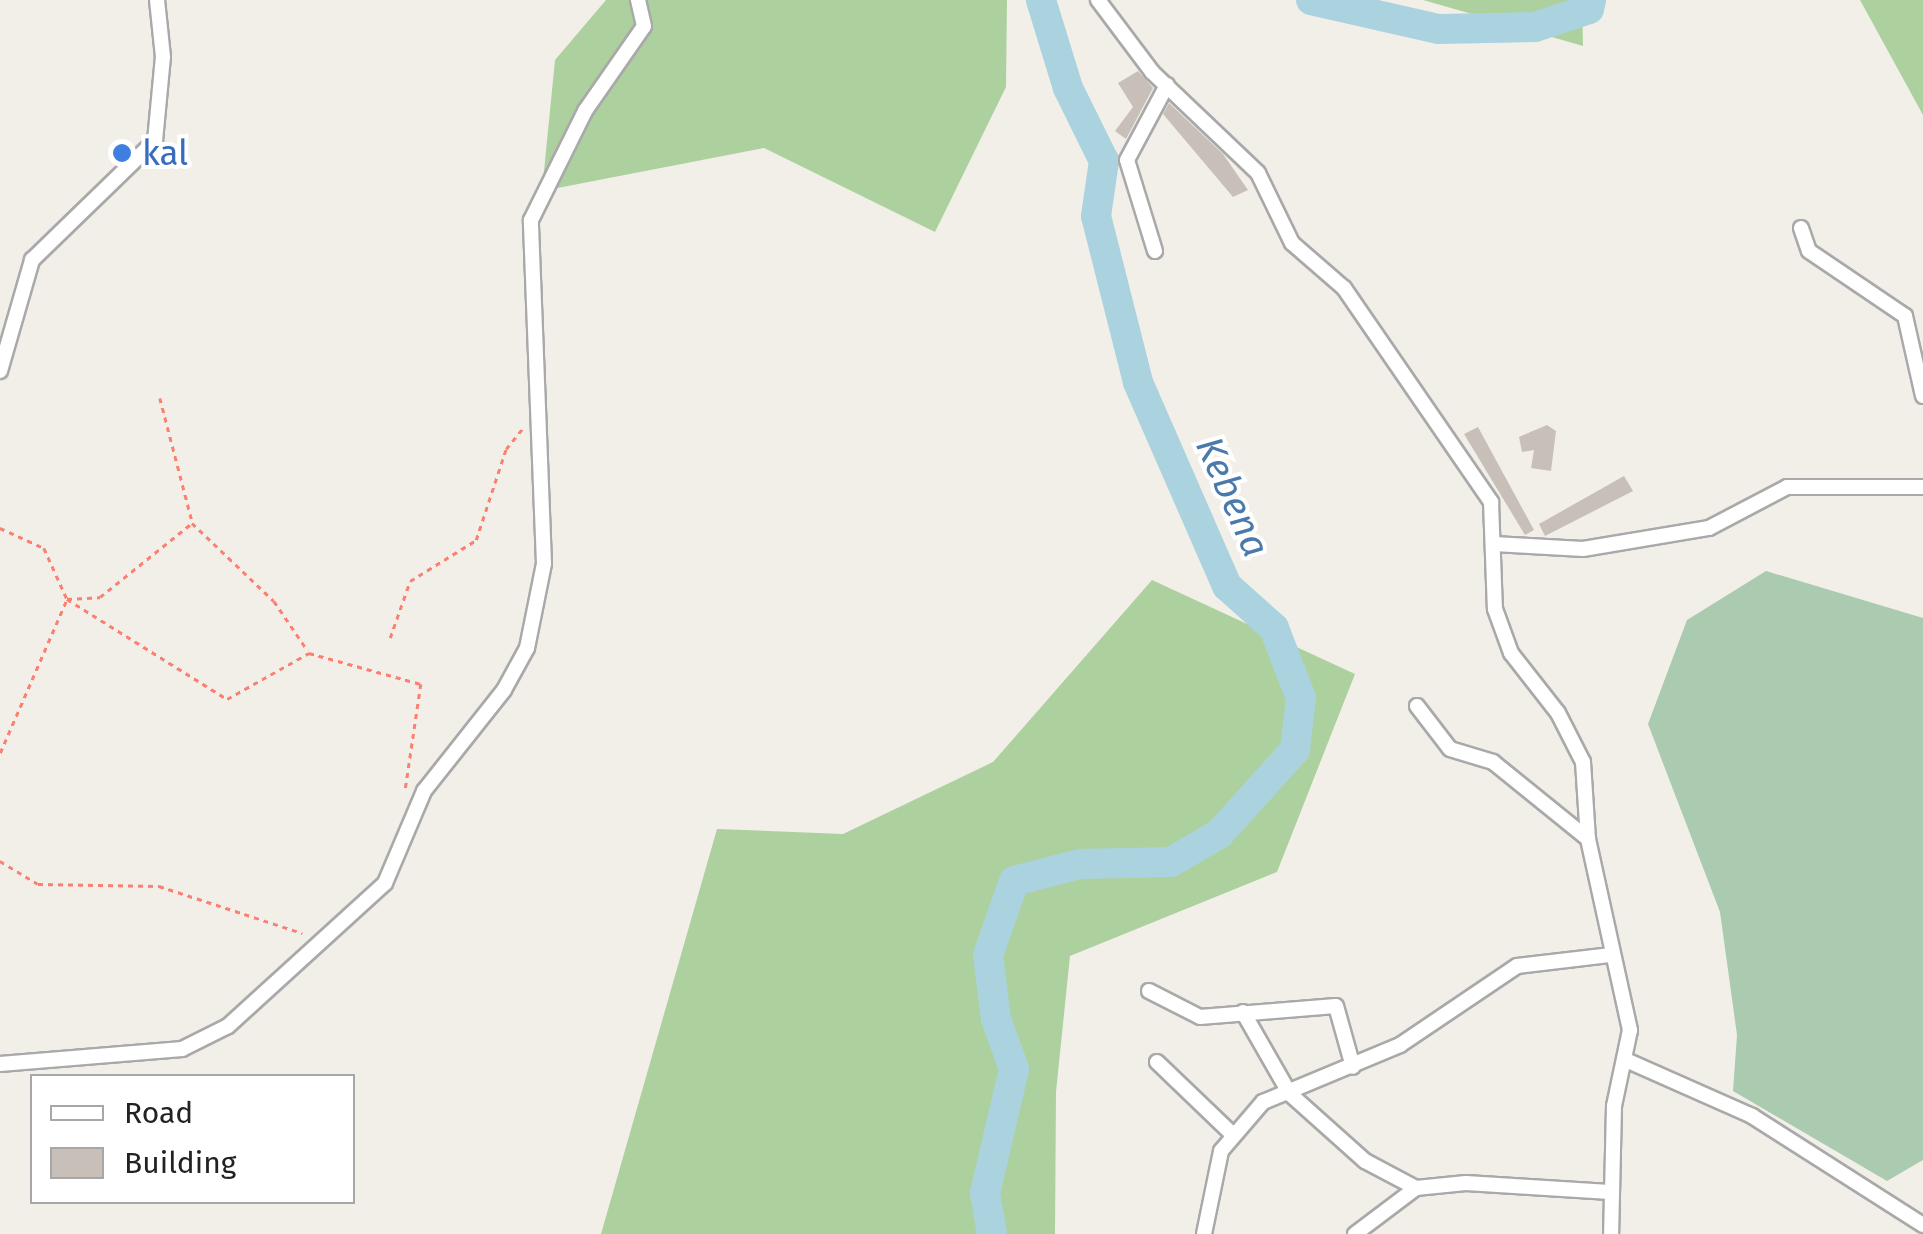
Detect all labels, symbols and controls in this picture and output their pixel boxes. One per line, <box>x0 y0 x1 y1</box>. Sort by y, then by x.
place label: kal <box>142 132 188 174</box>
marker: kal <box>111 142 133 164</box>
water label: Kebena <box>1185 430 1279 564</box>
legend <box>30 1074 355 1204</box>
text: Road <box>124 1095 193 1131</box>
text: Building <box>124 1145 236 1181</box>

